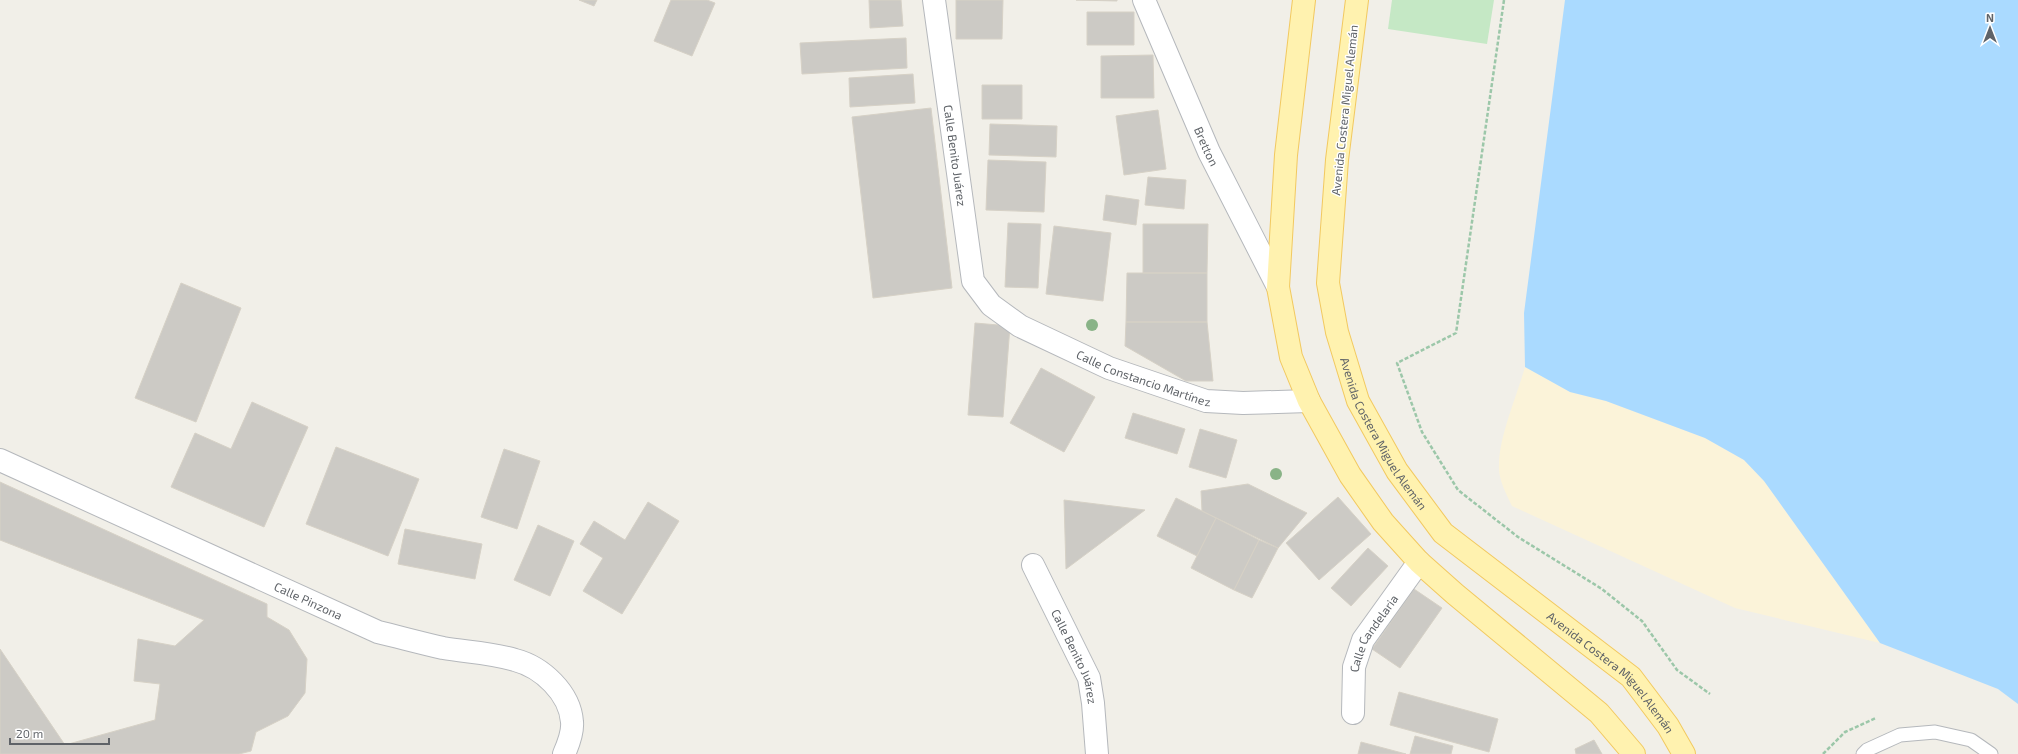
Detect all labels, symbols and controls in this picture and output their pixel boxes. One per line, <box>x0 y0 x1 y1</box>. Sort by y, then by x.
north arrow <box>1970 8 2010 48</box>
text: N <box>1986 11 1994 24</box>
street label: Avenida Costera Miguel Alemán <box>1328 24 1360 196</box>
street label: Calle Benito Juárez <box>942 104 970 207</box>
street label: Bretton <box>1192 124 1222 168</box>
street label: Calle Constancio Martínez <box>1074 347 1211 408</box>
street label: Avenida Costera Miguel Alemán <box>1338 356 1430 512</box>
street label: Calle Pinzona <box>272 579 345 622</box>
street label: Calle Candelaria <box>1347 592 1401 672</box>
street label: Calle Benito Juárez <box>1049 607 1100 705</box>
street label: Avenida Costera Miguel Alemán <box>1545 608 1677 735</box>
scale bar <box>10 720 109 746</box>
text: 20 m <box>16 726 43 740</box>

